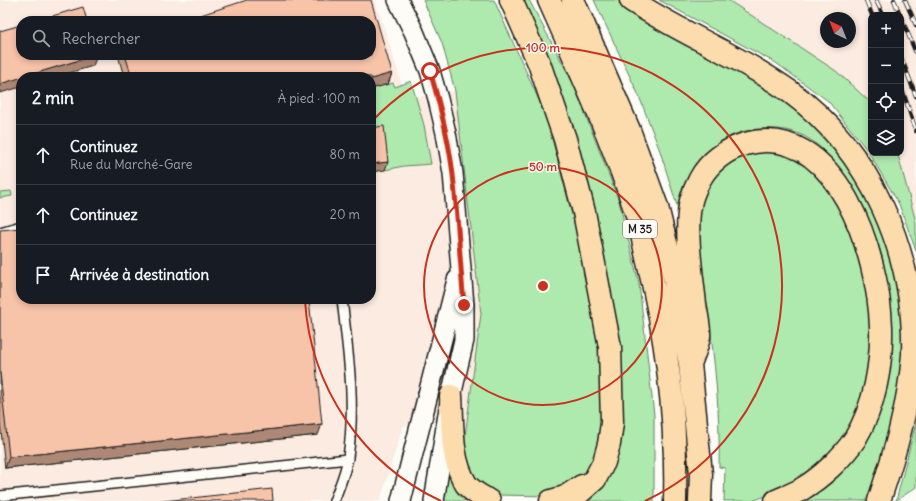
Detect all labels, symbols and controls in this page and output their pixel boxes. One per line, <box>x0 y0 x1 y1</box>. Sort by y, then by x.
north arrow <box>820 12 856 48</box>
map controls <box>868 12 904 156</box>
button: + <box>868 12 904 48</box>
search box <box>16 16 376 60</box>
icon: search <box>30 27 52 49</box>
text: Rechercher <box>62 29 140 48</box>
text: 100 m <box>526 40 560 55</box>
button: − <box>868 48 904 84</box>
route start <box>421 62 439 80</box>
button: locate <box>868 84 904 120</box>
text: 2 min <box>32 87 74 109</box>
text: À pied · 100 m <box>278 90 360 107</box>
button: layers <box>868 120 904 156</box>
text: Continuez <box>70 137 138 156</box>
icon: ahead <box>32 144 54 166</box>
text: 80 m <box>329 146 360 163</box>
text: Rue du Marché-Gare <box>70 156 193 173</box>
text: 50 m <box>529 159 558 174</box>
icon: ahead <box>32 204 54 226</box>
text: Continuez <box>70 205 138 224</box>
text: 20 m <box>330 206 360 223</box>
road number: M 35 <box>623 220 657 238</box>
icon: arrive <box>32 264 54 286</box>
text: Arrivée à destination <box>70 265 209 284</box>
centre of rings <box>536 279 550 293</box>
route end <box>455 296 473 314</box>

